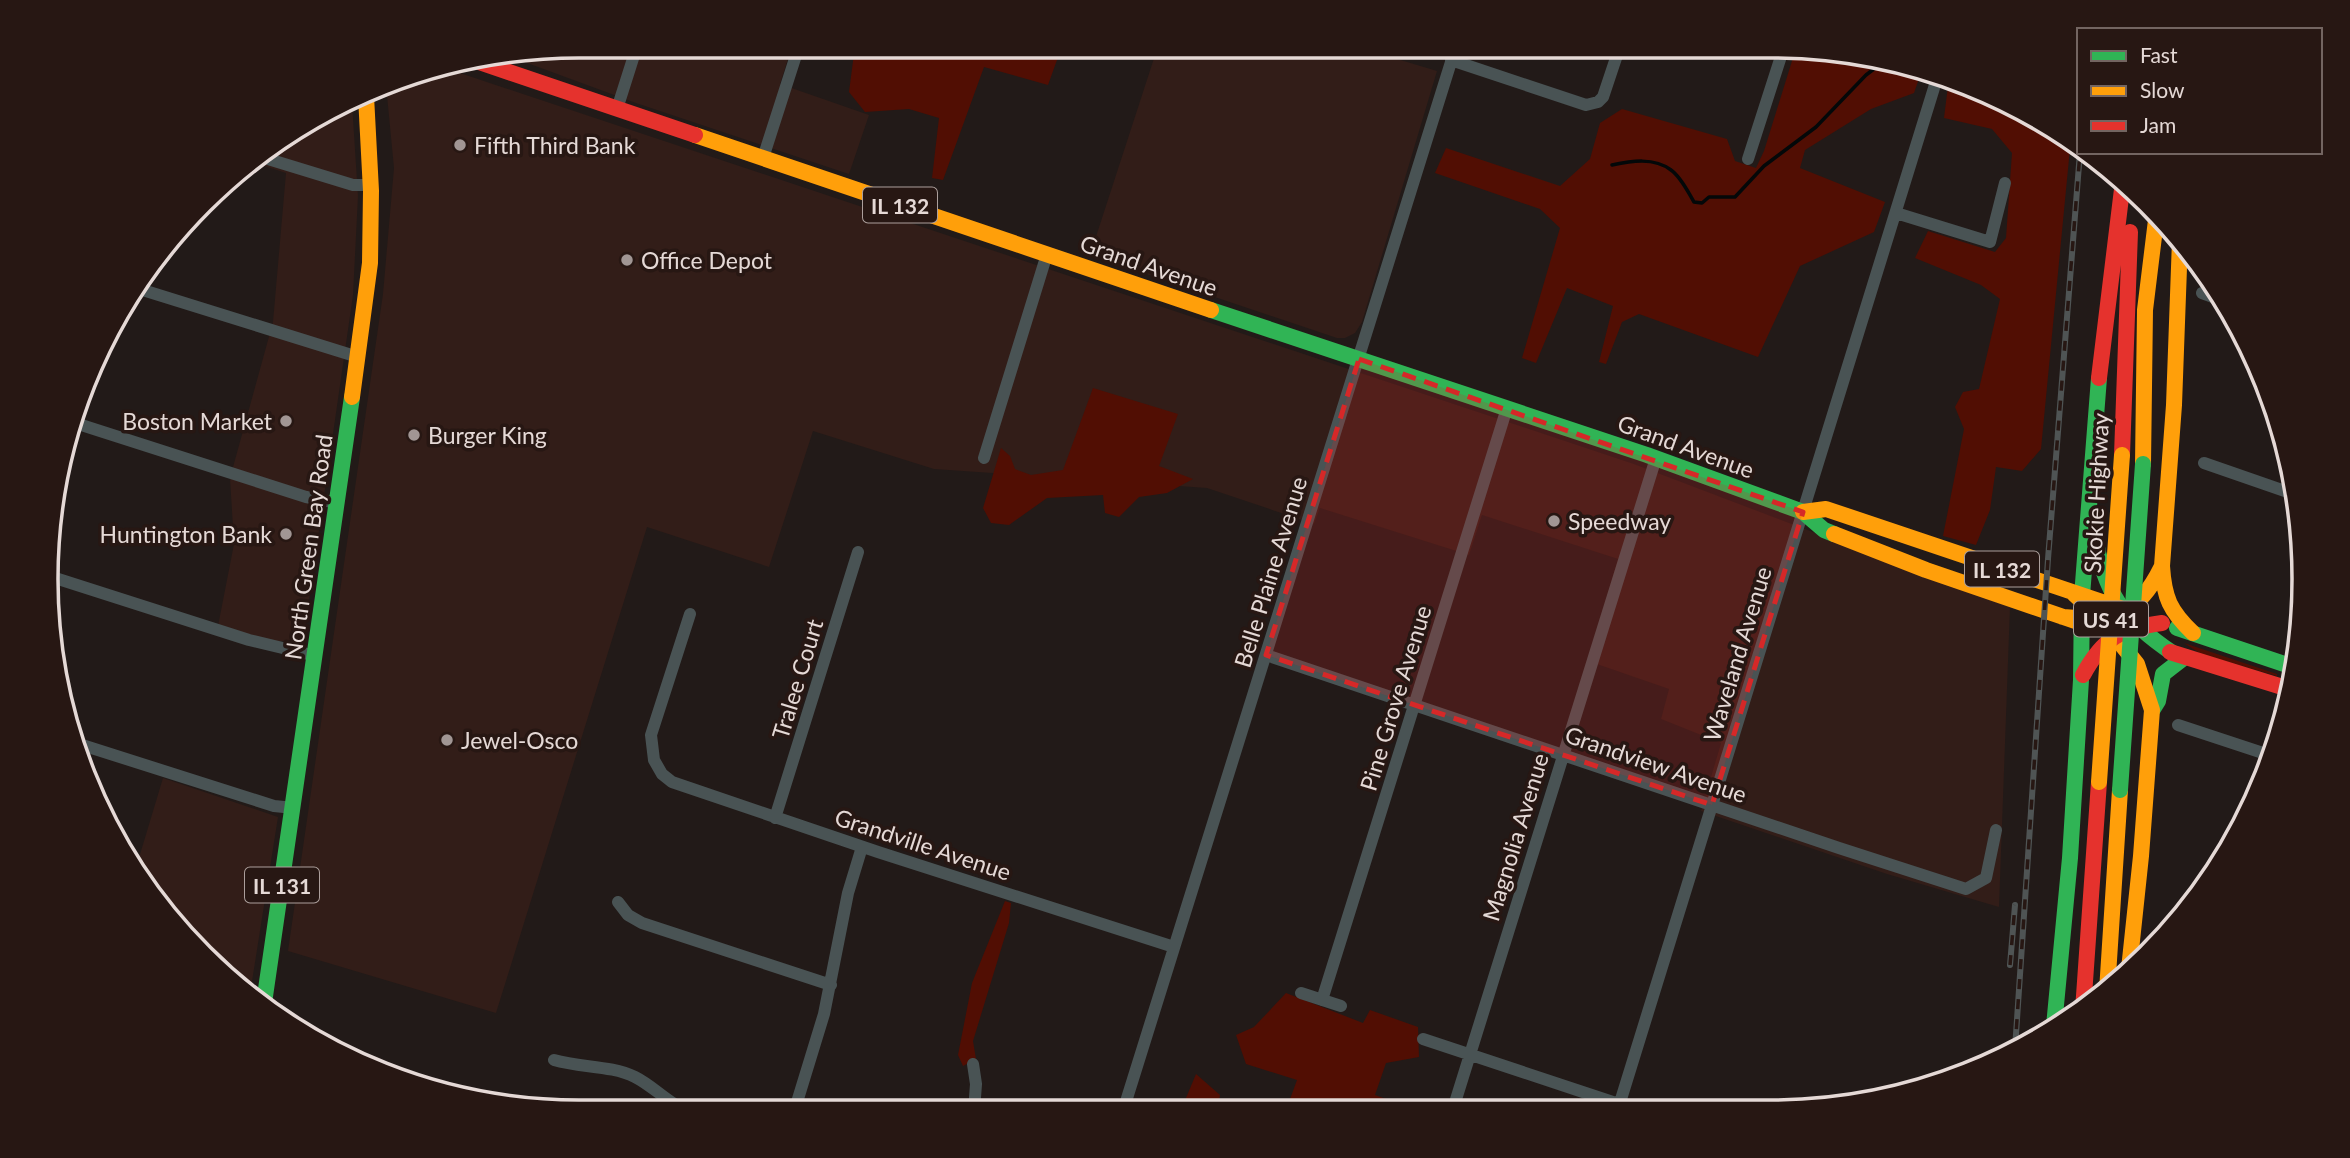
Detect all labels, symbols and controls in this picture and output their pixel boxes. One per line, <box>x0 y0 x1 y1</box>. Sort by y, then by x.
legend <box>2077 28 2322 154</box>
text: Fast <box>2140 42 2178 67</box>
text: Slow <box>2140 77 2185 102</box>
text: Jam <box>2140 112 2176 137</box>
place label: Fifth Third Bank <box>474 131 636 159</box>
marker: Fifth Third Bank <box>452 137 468 153</box>
road number: IL 132 <box>863 188 937 222</box>
street label: Grand Avenue <box>1077 228 1221 302</box>
place label: Office Depot <box>641 246 773 274</box>
marker: Office Depot <box>619 252 635 268</box>
place label: Boston Market <box>122 407 273 435</box>
street label: Grand Avenue <box>1614 408 1758 484</box>
street label: Skokie Highway <box>2078 412 2114 574</box>
marker: Boston Market <box>278 413 294 429</box>
place label: Burger King <box>428 421 547 449</box>
marker: Burger King <box>406 427 422 443</box>
street label: North Green Bay Road <box>278 433 338 661</box>
street label: Belle Plaine Avenue <box>1228 473 1312 671</box>
place label: Speedway <box>1568 507 1671 535</box>
marker: Speedway <box>1546 513 1562 529</box>
place label: Huntington Bank <box>100 520 272 548</box>
marker: Huntington Bank <box>278 526 294 542</box>
road number: IL 132 <box>1965 552 2039 586</box>
street label: Waveland Avenue <box>1697 563 1777 745</box>
street label: Pine Grove Avenue <box>1353 602 1437 794</box>
road number: US 41 <box>2074 602 2148 636</box>
street label: Tralee Court <box>766 615 829 742</box>
street label: Grandview Avenue <box>1562 720 1750 808</box>
place label: Jewel-Osco <box>461 726 578 754</box>
marker: Jewel-Osco <box>439 732 455 748</box>
street label: Magnolia Avenue <box>1476 750 1554 924</box>
street label: Grandville Avenue <box>831 802 1015 886</box>
road number: IL 131 <box>245 868 319 903</box>

